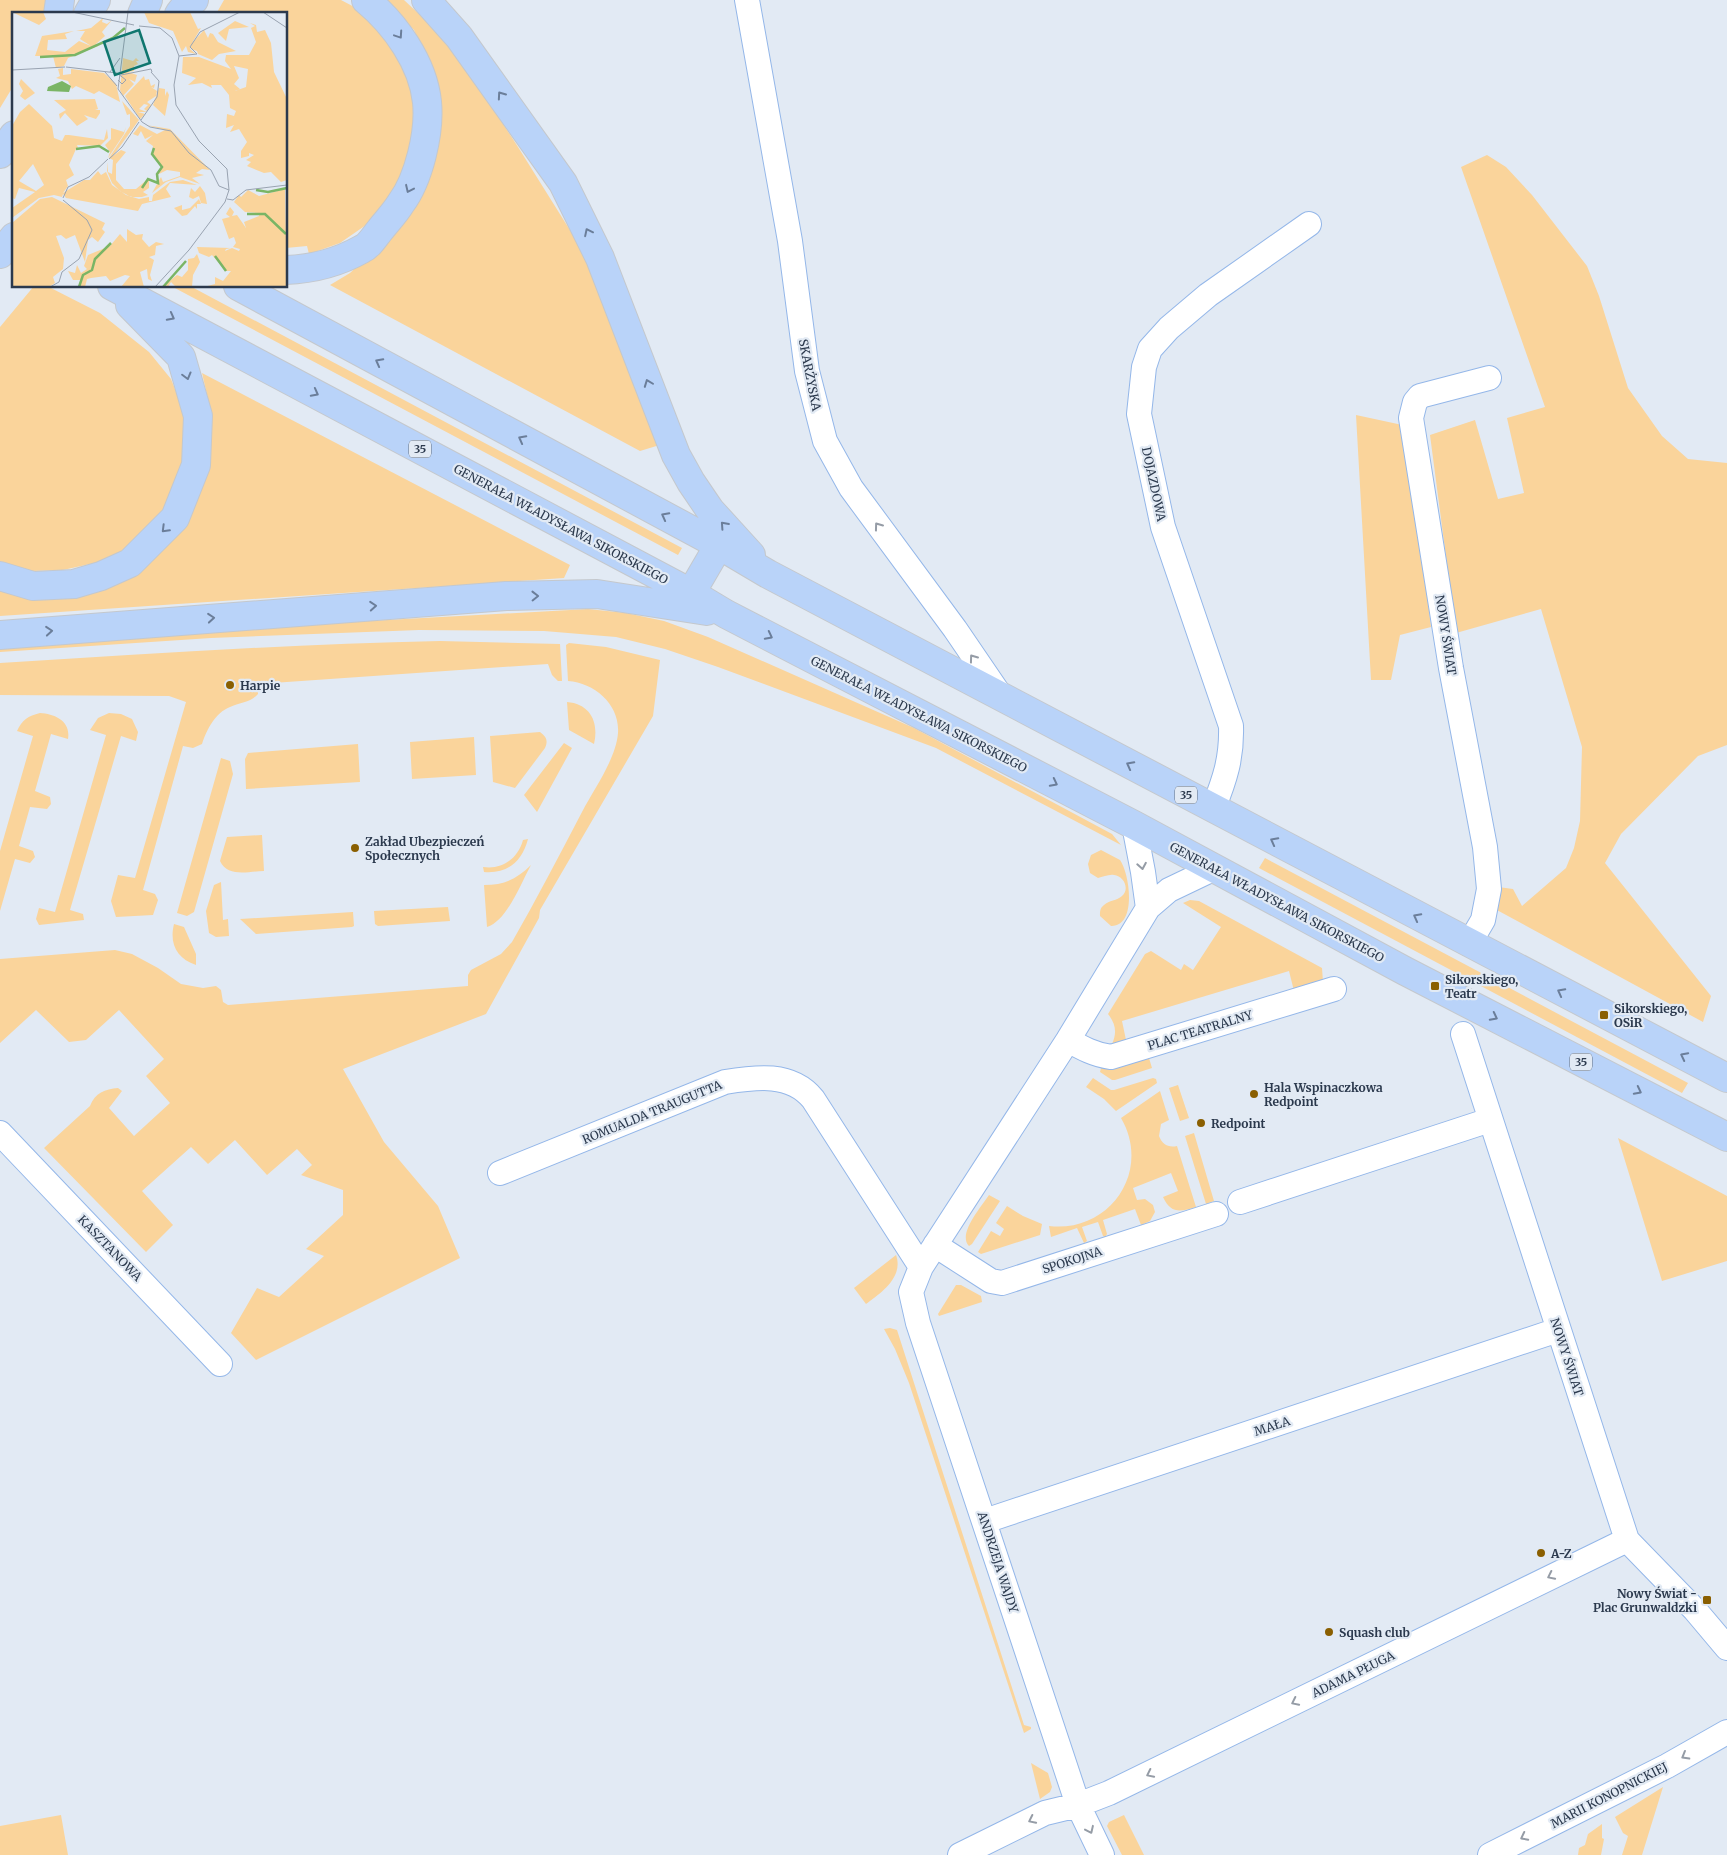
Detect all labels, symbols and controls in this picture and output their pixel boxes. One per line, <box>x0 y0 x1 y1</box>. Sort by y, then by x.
inset map <box>12 12 288 288</box>
one-way arrow <box>393 29 402 39</box>
one-way arrow <box>499 92 507 101</box>
one-way arrow <box>404 184 415 193</box>
one-way arrow <box>584 228 594 237</box>
one-way arrow <box>166 311 175 321</box>
street label: SKARŻYSKA <box>796 338 824 413</box>
one-way arrow <box>375 358 384 368</box>
one-way arrow <box>181 371 191 379</box>
one-way arrow <box>644 379 654 388</box>
one-way arrow <box>309 387 318 397</box>
one-way arrow <box>518 435 527 445</box>
road number: 35 <box>409 440 431 458</box>
street label: DOJAZDOWA <box>1139 445 1169 523</box>
street label: GENERAŁA WŁADYSŁAWA SIKORSKIEGO <box>451 461 671 587</box>
one-way arrow <box>661 512 670 522</box>
one-way arrow <box>721 522 730 531</box>
one-way arrow <box>161 523 170 532</box>
one-way arrow <box>876 523 884 532</box>
one-way arrow <box>532 591 539 601</box>
street label: NOWY ŚWIAT <box>1432 594 1460 677</box>
one-way arrow <box>369 601 377 612</box>
one-way arrow <box>207 613 215 624</box>
one-way arrow <box>45 626 53 637</box>
one-way arrow <box>764 630 773 640</box>
street label: GENERAŁA WŁADYSŁAWA SIKORSKIEGO <box>808 653 1030 775</box>
one-way arrow <box>970 654 979 664</box>
place label: Harpie <box>240 678 281 693</box>
marker: Harpie <box>224 679 236 691</box>
one-way arrow <box>1126 761 1135 771</box>
one-way arrow <box>1049 777 1058 787</box>
road number: 35 <box>1175 786 1197 804</box>
place label: Zakład Ubezpieczeń Społecznych <box>365 834 484 863</box>
one-way arrow <box>1270 837 1279 847</box>
street label: GENERAŁA WŁADYSŁAWA SIKORSKIEGO <box>1167 839 1387 965</box>
marker: Zakład Ubezpieczeń Społecznych <box>349 842 361 854</box>
one-way arrow <box>1137 862 1147 870</box>
one-way arrow <box>1414 913 1423 923</box>
place label: Sikorskiego, Teatr <box>1445 972 1518 1001</box>
marker: Sikorskiego, Teatr <box>1429 980 1441 992</box>
one-way arrow <box>1557 988 1566 998</box>
place label: Sikorskiego, OSiR <box>1614 1001 1687 1030</box>
street label: PLAC TEATRALNY <box>1146 1007 1254 1053</box>
marker: Sikorskiego, OSiR <box>1598 1009 1610 1021</box>
one-way arrow <box>1489 1011 1498 1021</box>
one-way arrow <box>1680 1052 1689 1062</box>
road number: 35 <box>1570 1054 1592 1070</box>
street label: ROMUALDA TRAUGUTTA <box>580 1077 725 1147</box>
place label: Hala Wspinaczkowa Redpoint <box>1264 1080 1383 1109</box>
one-way arrow <box>1633 1085 1642 1095</box>
marker: Hala Wspinaczkowa Redpoint <box>1248 1088 1260 1100</box>
place label: Redpoint <box>1211 1116 1266 1131</box>
marker: Redpoint <box>1195 1117 1207 1129</box>
street label: KASZTANOWA <box>75 1212 146 1284</box>
street label: SPOKOJNA <box>1040 1243 1104 1277</box>
street label: NOWY ŚWIAT <box>1547 1316 1587 1399</box>
street label: MAŁA <box>1252 1413 1292 1439</box>
street label: ANDRZEJA WAJDY <box>974 1509 1022 1615</box>
place label: A-Z <box>1550 1546 1572 1561</box>
marker: A-Z <box>1535 1547 1547 1559</box>
one-way arrow <box>1547 1570 1556 1580</box>
place label: Nowy Świat - Plac Grunwaldzki <box>1593 1586 1697 1615</box>
marker: Nowy Świat - Plac Grunwaldzki <box>1701 1594 1713 1606</box>
place label: Squash club <box>1339 1625 1410 1640</box>
marker: Squash club <box>1323 1626 1335 1638</box>
street label: ADAMA PŁUGA <box>1308 1647 1397 1701</box>
one-way arrow <box>1292 1696 1301 1706</box>
one-way arrow <box>1681 1750 1690 1760</box>
street label: MARII KONOPNICKIEJ <box>1548 1759 1671 1831</box>
one-way arrow <box>1146 1767 1155 1777</box>
one-way arrow <box>1028 1814 1037 1824</box>
one-way arrow <box>1083 1825 1094 1834</box>
one-way arrow <box>1520 1831 1529 1842</box>

